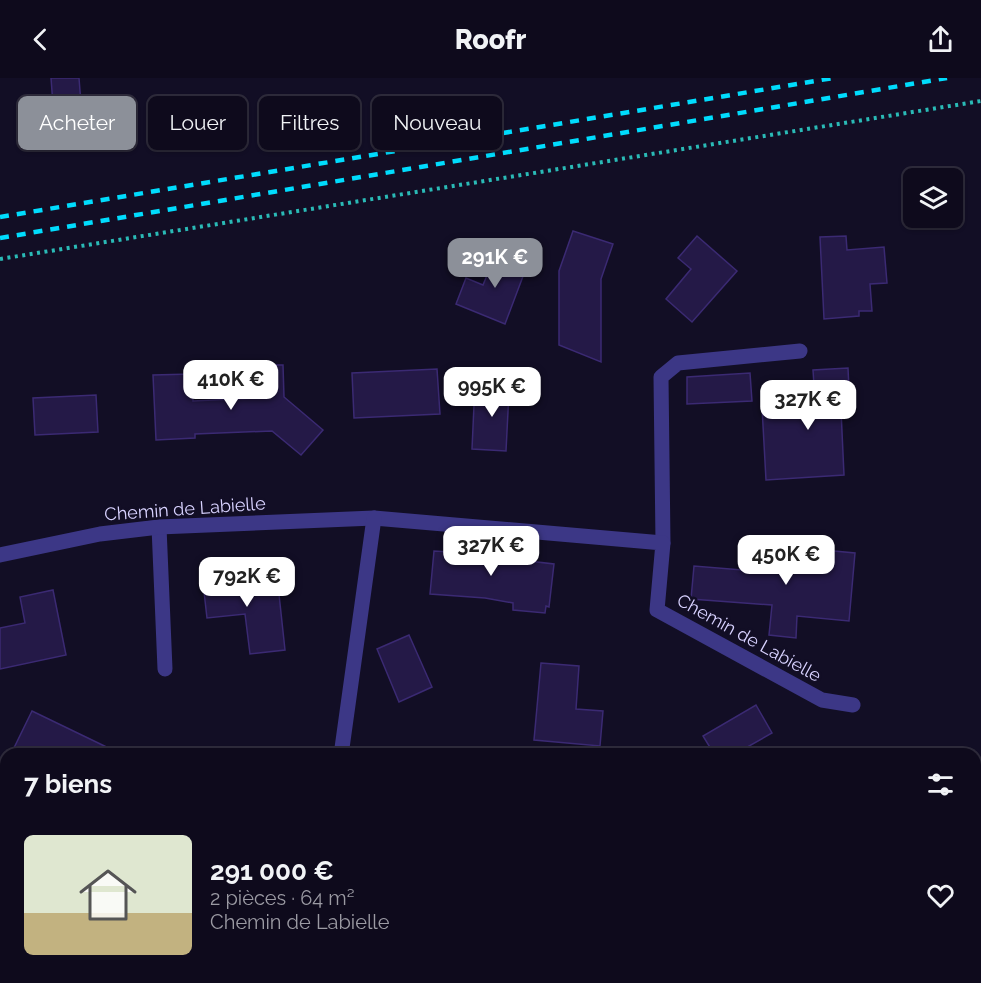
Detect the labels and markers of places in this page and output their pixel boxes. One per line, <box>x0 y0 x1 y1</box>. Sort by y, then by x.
pin: 291K € <box>446 238 544 289</box>
pin: 410K € <box>182 360 280 411</box>
pin: 995K € <box>443 367 541 418</box>
pin: 327K € <box>759 380 857 431</box>
pin: 327K € <box>442 526 540 577</box>
pin: 450K € <box>737 535 835 586</box>
pin: 792K € <box>198 557 296 608</box>

